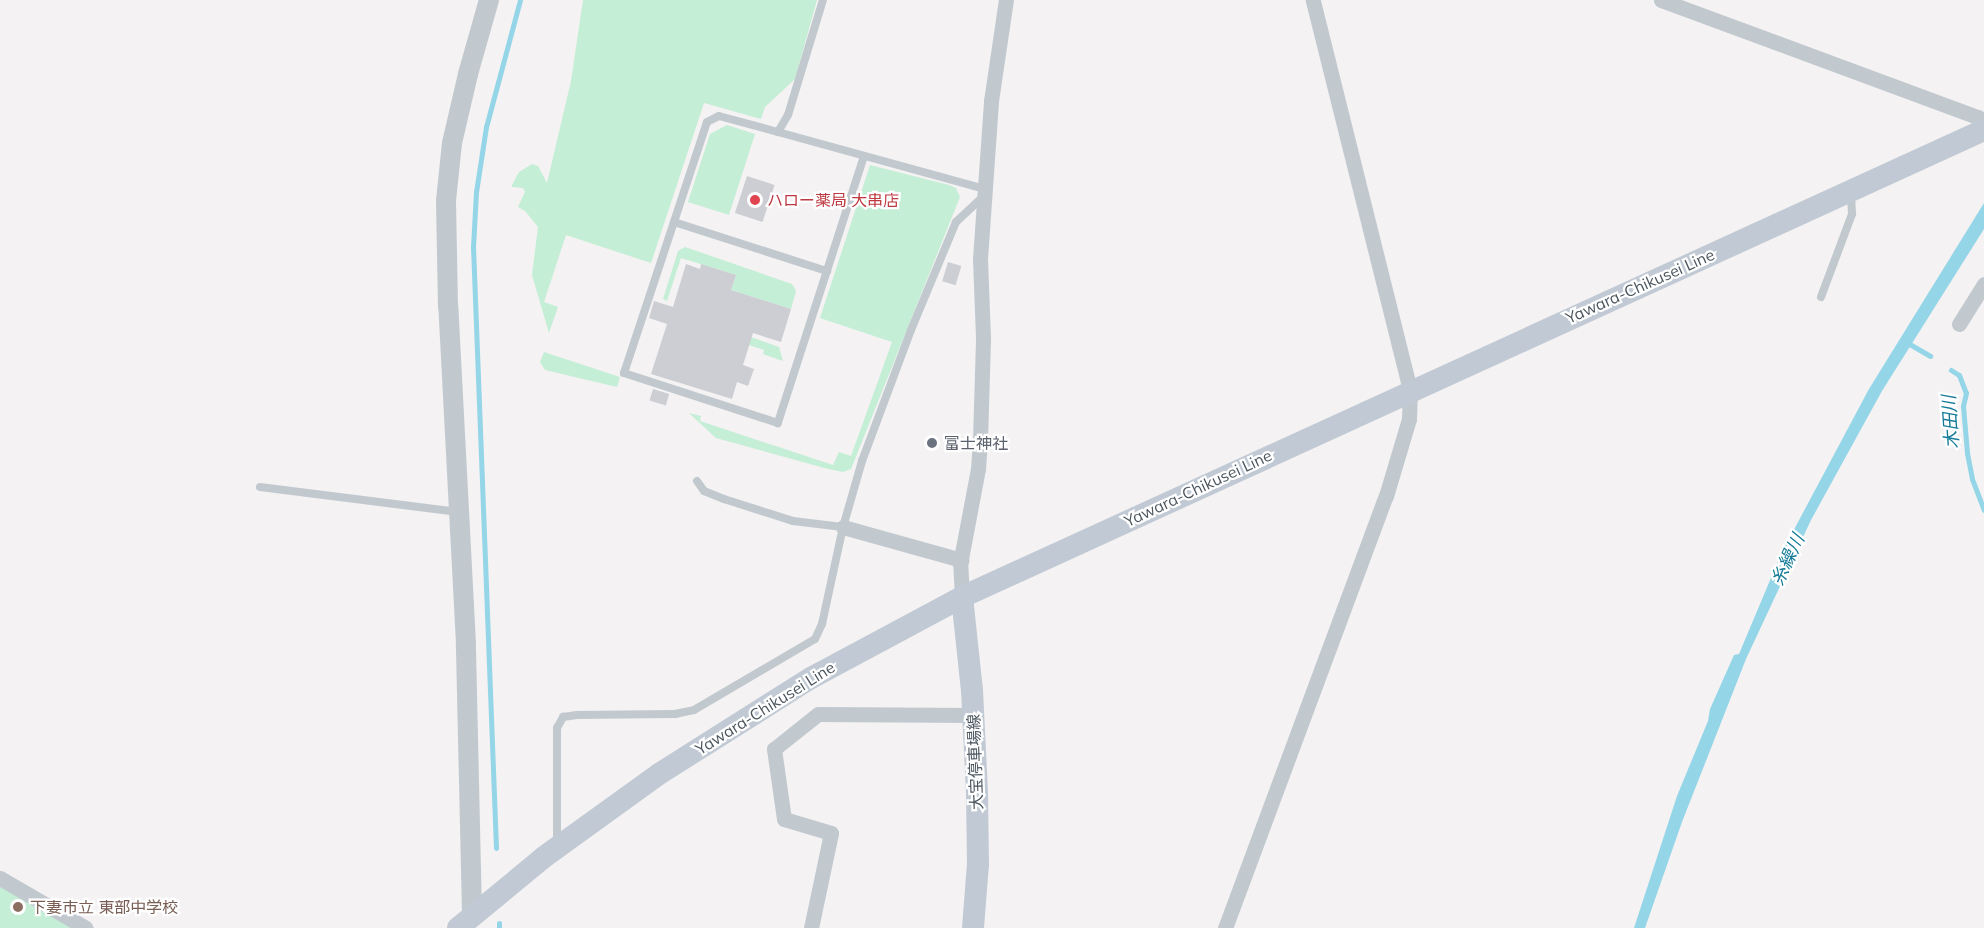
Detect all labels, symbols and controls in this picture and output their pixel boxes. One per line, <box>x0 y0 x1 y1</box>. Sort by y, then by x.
place label: ハロー薬局 大串店 <box>767 190 899 210</box>
marker: ハロー薬局 大串店 <box>748 193 762 207</box>
street label: Yawara-Chikusei Line <box>1563 245 1717 327</box>
water label: 木田川 <box>1938 394 1964 450</box>
place label: 富士神社 <box>944 433 1008 453</box>
marker: 富士神社 <box>925 436 939 450</box>
street label: Yawara-Chikusei Line <box>1121 445 1275 531</box>
water label: 糸繰川 <box>1767 531 1809 589</box>
street label: Yawara-Chikusei Line <box>692 657 838 759</box>
street label: 大宝停車場線 <box>964 714 986 810</box>
place label: 下妻市立 東部中学校 <box>30 897 178 917</box>
marker: 下妻市立 東部中学校 <box>11 900 25 914</box>

